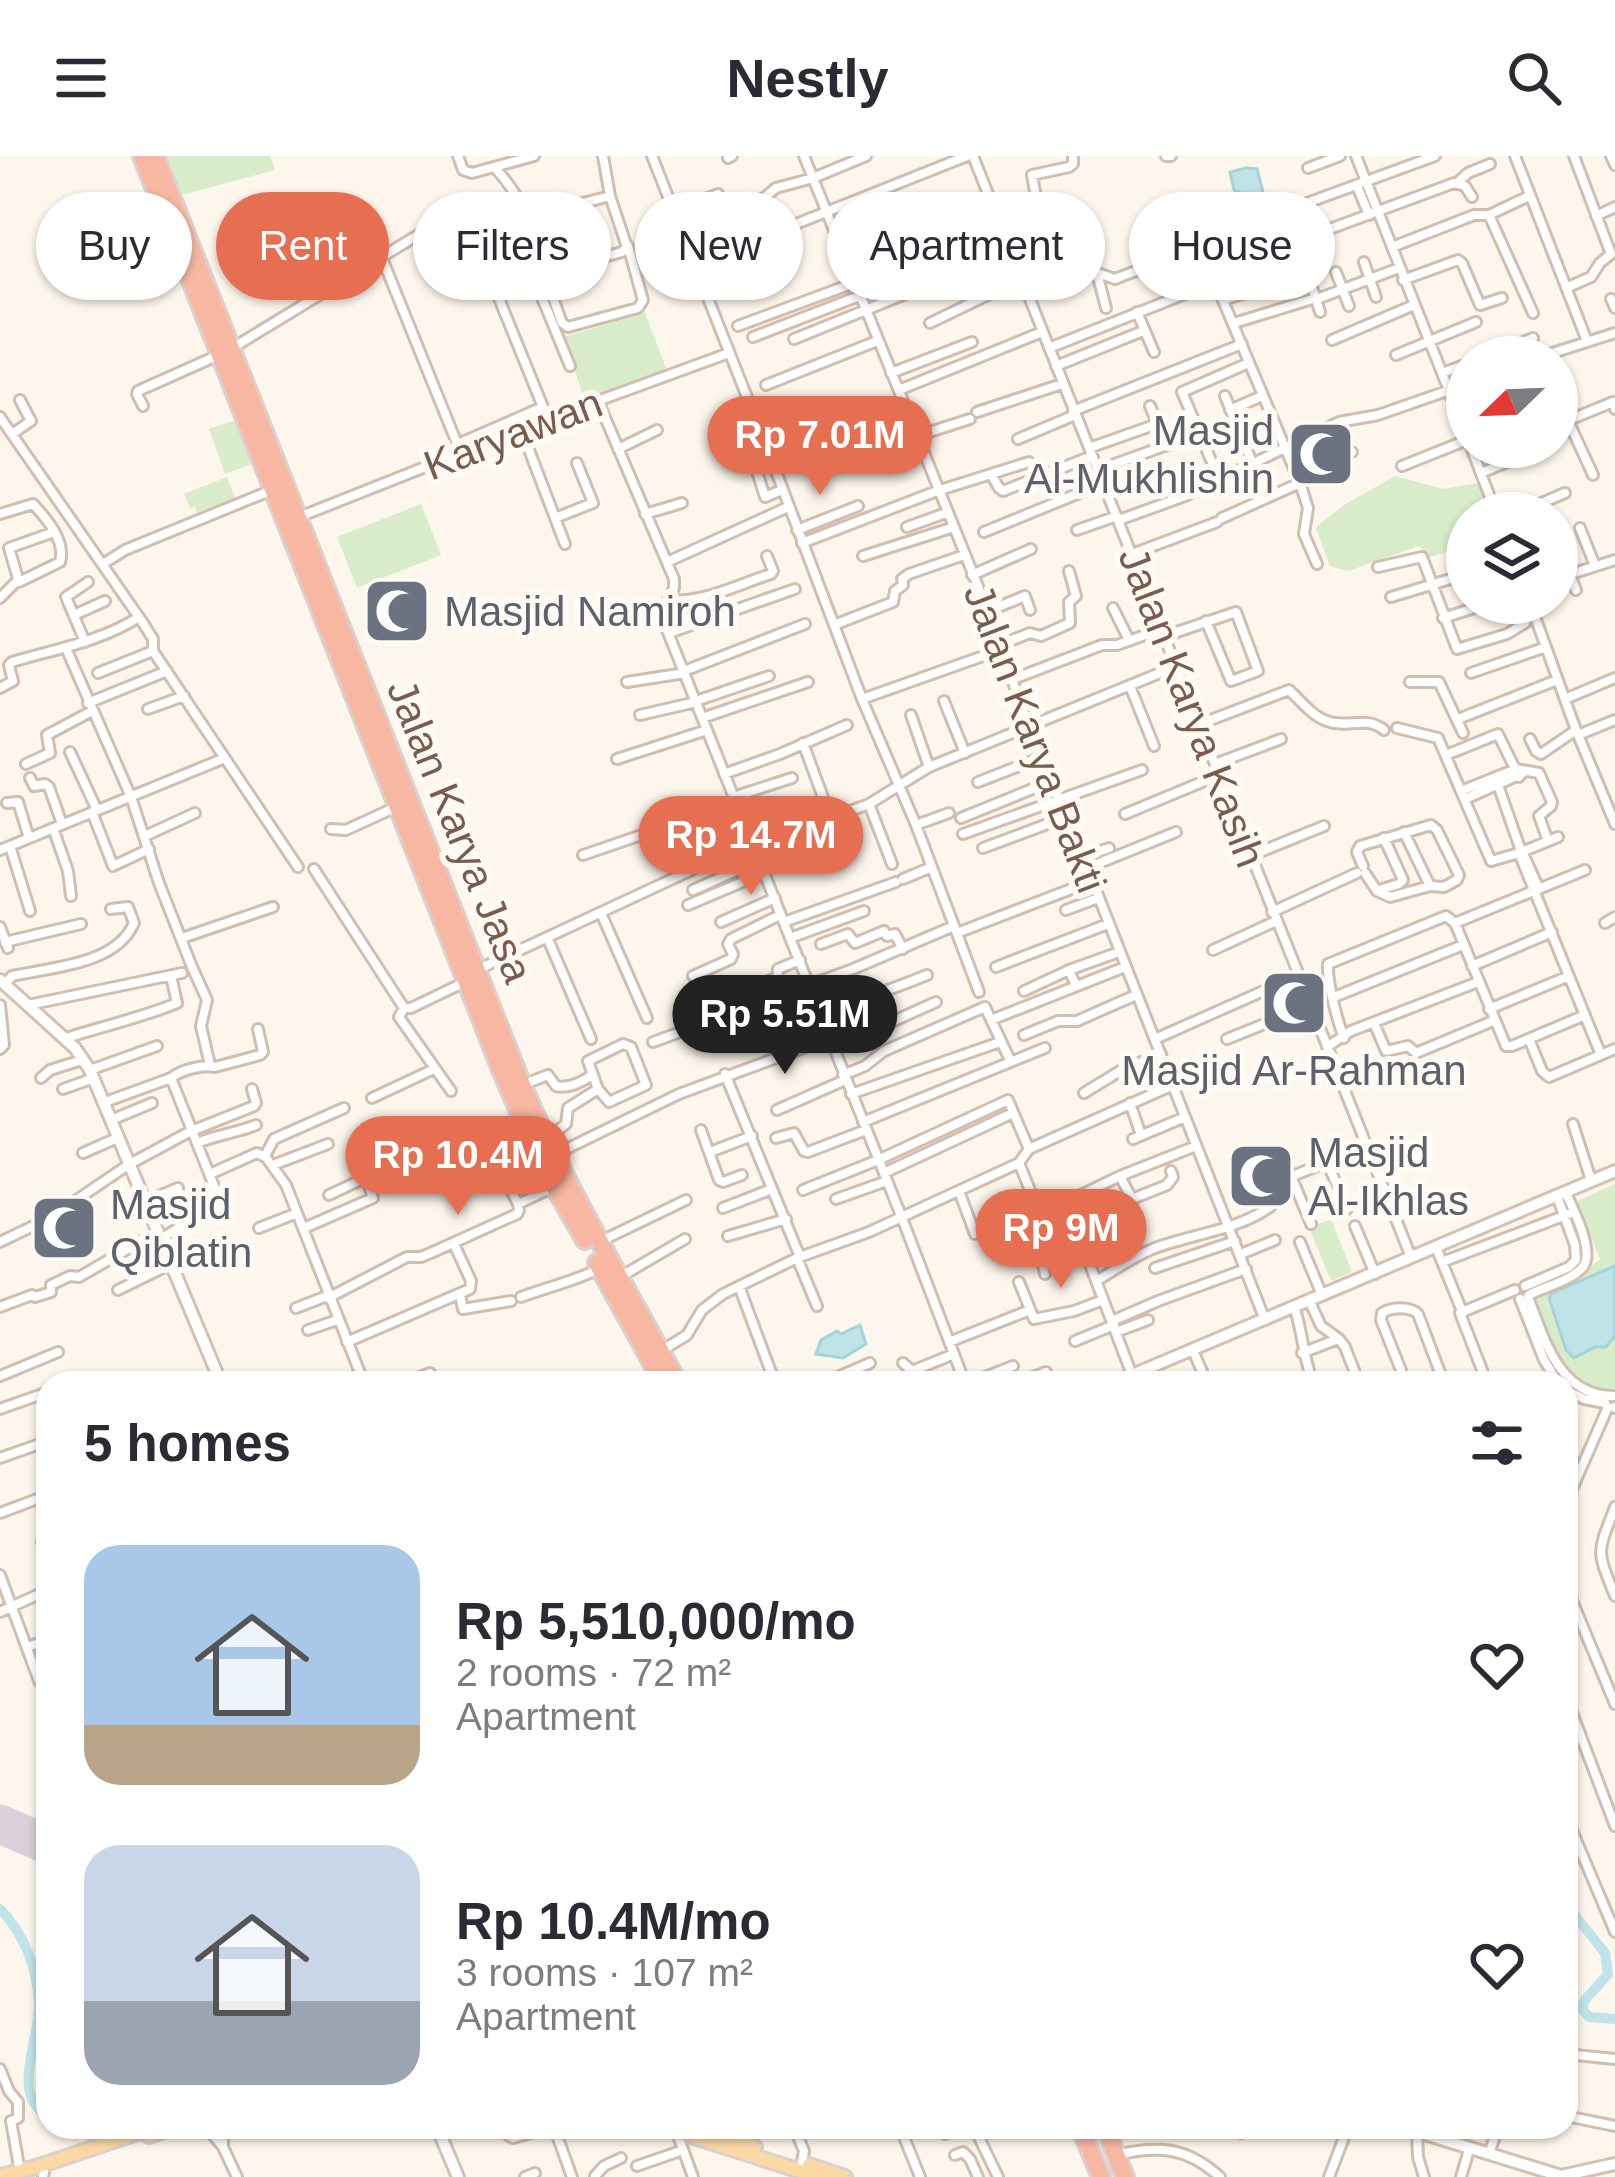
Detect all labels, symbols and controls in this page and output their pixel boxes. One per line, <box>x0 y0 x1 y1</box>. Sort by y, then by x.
icon: menu <box>48 45 114 111</box>
icon: search <box>1501 45 1567 111</box>
text: Nestly <box>726 48 889 108</box>
chip: Buy <box>36 192 192 300</box>
chip: Rent <box>216 192 389 300</box>
chip: Filters <box>413 192 611 300</box>
chip: New <box>635 192 803 300</box>
chip: Apartment <box>827 192 1105 300</box>
chip: House <box>1129 192 1335 300</box>
north arrow <box>1446 336 1578 468</box>
map controls <box>1446 336 1578 624</box>
street label: Karyawan <box>417 379 609 489</box>
pin: Rp 7.01M <box>696 396 944 498</box>
place label: Masjid Al-Mukhlishin <box>1024 407 1274 502</box>
text: Rp 7.01M <box>734 413 906 456</box>
mosque icon: Masjid Al-Mukhlishin <box>1286 419 1356 489</box>
button: layers <box>1446 492 1578 624</box>
street label: Jalan Karya Kasih <box>1109 541 1275 873</box>
mosque icon: Masjid Namiroh <box>362 576 432 646</box>
street label: Jalan Karya Bakti <box>954 577 1116 899</box>
place label: Masjid Namiroh <box>444 588 736 635</box>
street label: Jalan Karya Jasa <box>378 673 542 990</box>
pin: Rp 14.7M <box>627 796 875 898</box>
text: Rp 14.7M <box>665 813 837 856</box>
mosque icon: Masjid Ar-Rahman <box>1259 968 1329 1038</box>
pin: Rp 5.51M <box>661 975 909 1077</box>
text: Rp 5.51M <box>699 992 871 1035</box>
place label: Masjid Ar-Rahman <box>1121 1047 1467 1094</box>
pin: Rp 10.4M <box>334 1116 582 1218</box>
place label: Masjid Al-Ikhlas <box>1308 1129 1469 1224</box>
text: Rp 10.4M <box>372 1133 544 1176</box>
mosque icon: Masjid Al-Ikhlas <box>1226 1141 1296 1211</box>
place label: Masjid Qiblatin <box>110 1181 252 1276</box>
pin: Rp 9M <box>977 1189 1145 1291</box>
mosque icon: Masjid Qiblatin <box>29 1193 99 1263</box>
text: Rp 9M <box>1003 1206 1120 1249</box>
icon: filters <box>1464 1410 1530 1476</box>
text: 5 homes <box>84 1415 291 1472</box>
icon: home <box>180 1593 324 1737</box>
text: Rp 5,510,000/mo <box>456 1593 856 1650</box>
icon: heart <box>1464 1632 1530 1698</box>
text: 2 rooms · 72 m² <box>456 1651 731 1694</box>
text: Apartment <box>456 1695 636 1738</box>
icon: home <box>180 1893 324 2037</box>
text: Rp 10.4M/mo <box>456 1893 771 1950</box>
icon: heart <box>1464 1932 1530 1998</box>
text: 3 rooms · 107 m² <box>456 1951 753 1994</box>
text: Apartment <box>456 1995 636 2038</box>

